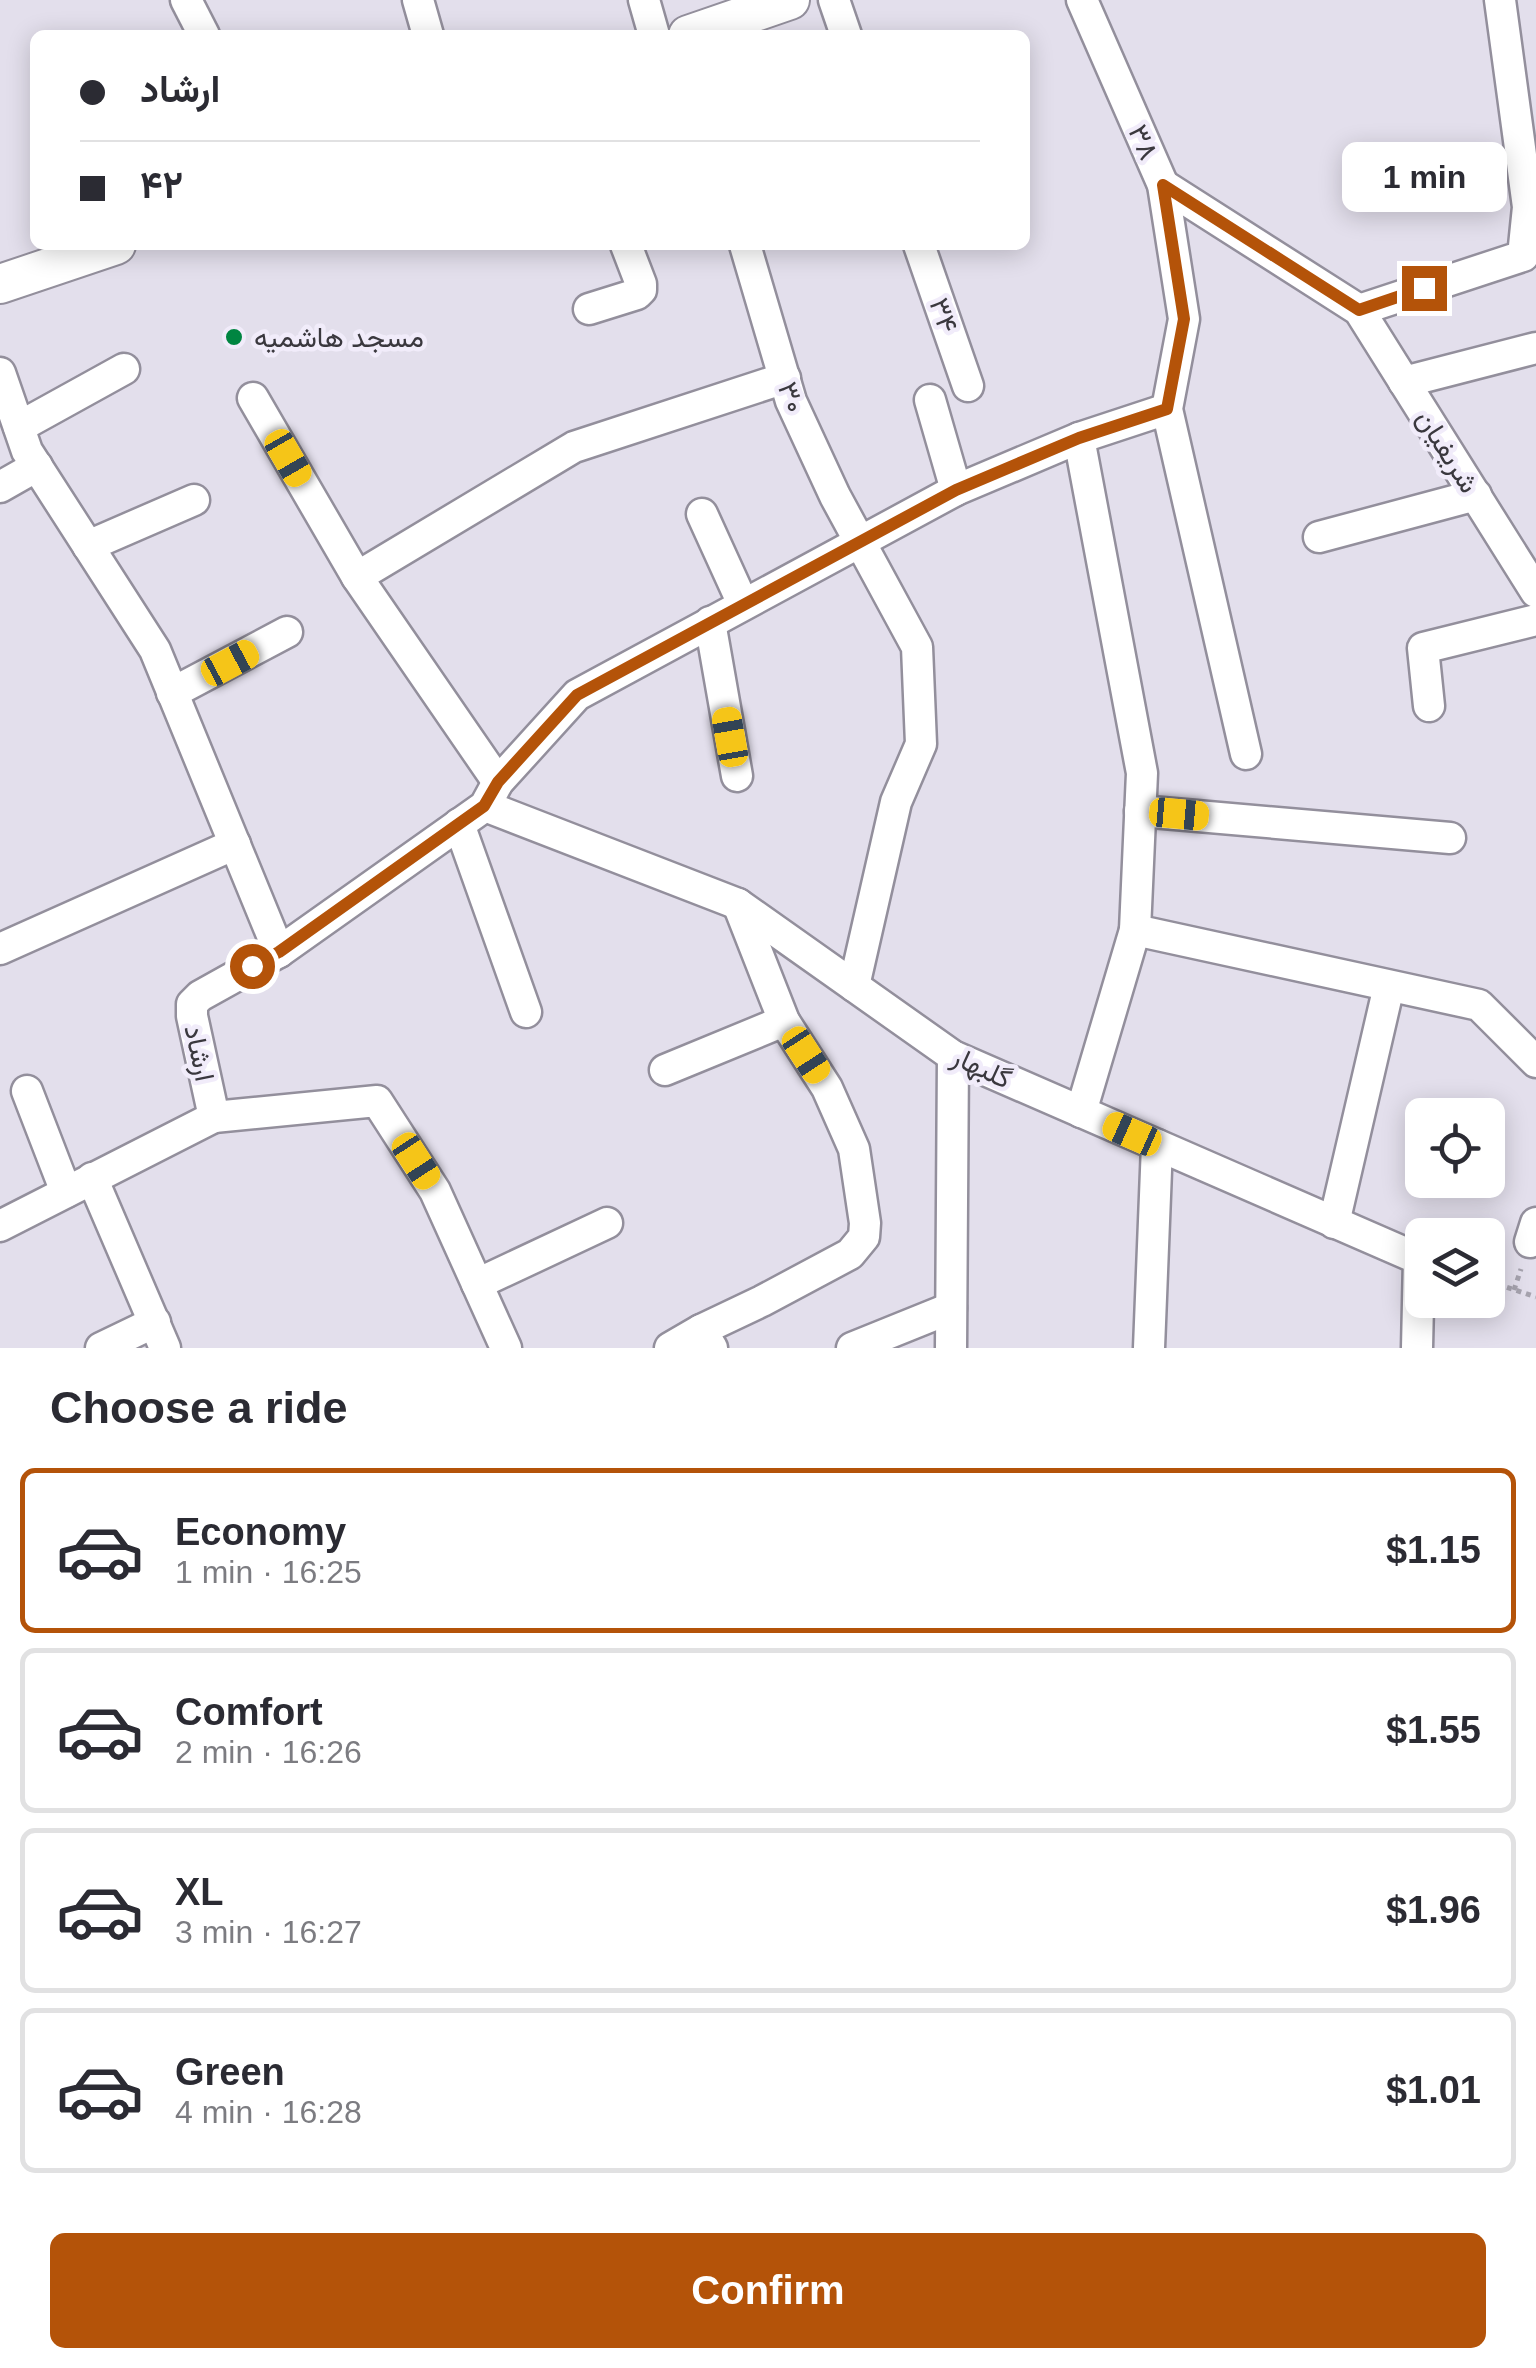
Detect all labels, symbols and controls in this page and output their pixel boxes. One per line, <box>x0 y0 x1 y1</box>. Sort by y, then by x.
text: ارشاد <box>140 68 220 110</box>
street label: ۳۸ <box>1122 120 1165 164</box>
callout: 1 min <box>1342 143 1506 213</box>
text: 1 min <box>1383 159 1466 195</box>
text: ۴۲ <box>140 164 183 206</box>
route end <box>1402 266 1447 311</box>
street label: ۳۴ <box>923 294 964 336</box>
place label: مسجد هاشمیه <box>254 322 424 354</box>
marker: مسجد هاشمیه <box>223 326 245 348</box>
street label: ۳۰ <box>772 378 811 417</box>
street label: شریفیان <box>1408 404 1485 500</box>
car <box>260 425 316 491</box>
car <box>196 636 264 690</box>
car <box>710 705 750 769</box>
car <box>1148 796 1210 832</box>
route start <box>230 944 275 989</box>
street label: ارشاد <box>176 1022 221 1084</box>
car <box>777 1022 835 1088</box>
street label: گلبهار <box>945 1040 1016 1096</box>
map controls <box>1405 1098 1505 1318</box>
button: locate <box>1405 1098 1505 1198</box>
car <box>1098 1108 1166 1160</box>
car <box>387 1128 445 1194</box>
button: layers <box>1405 1218 1505 1318</box>
text: Choose a ride <box>50 1382 348 1433</box>
icon: car <box>55 1506 145 1596</box>
text: Economy <box>175 1511 346 1553</box>
text: $1.15 <box>1386 1529 1481 1571</box>
text: 1 min · 16:25 <box>175 1554 362 1590</box>
icon: car <box>55 1686 145 1776</box>
text: Comfort <box>175 1691 323 1733</box>
text: $1.55 <box>1386 1709 1481 1751</box>
text: 2 min · 16:26 <box>175 1734 362 1770</box>
icon: car <box>55 1866 145 1956</box>
text: XL <box>175 1871 224 1913</box>
text: $1.96 <box>1386 1889 1481 1931</box>
text: 3 min · 16:27 <box>175 1914 362 1950</box>
icon: car <box>55 2046 145 2136</box>
text: Green <box>175 2051 285 2093</box>
text: $1.01 <box>1386 2069 1481 2111</box>
text: 4 min · 16:28 <box>175 2094 362 2130</box>
button: Confirm <box>50 2233 1486 2348</box>

